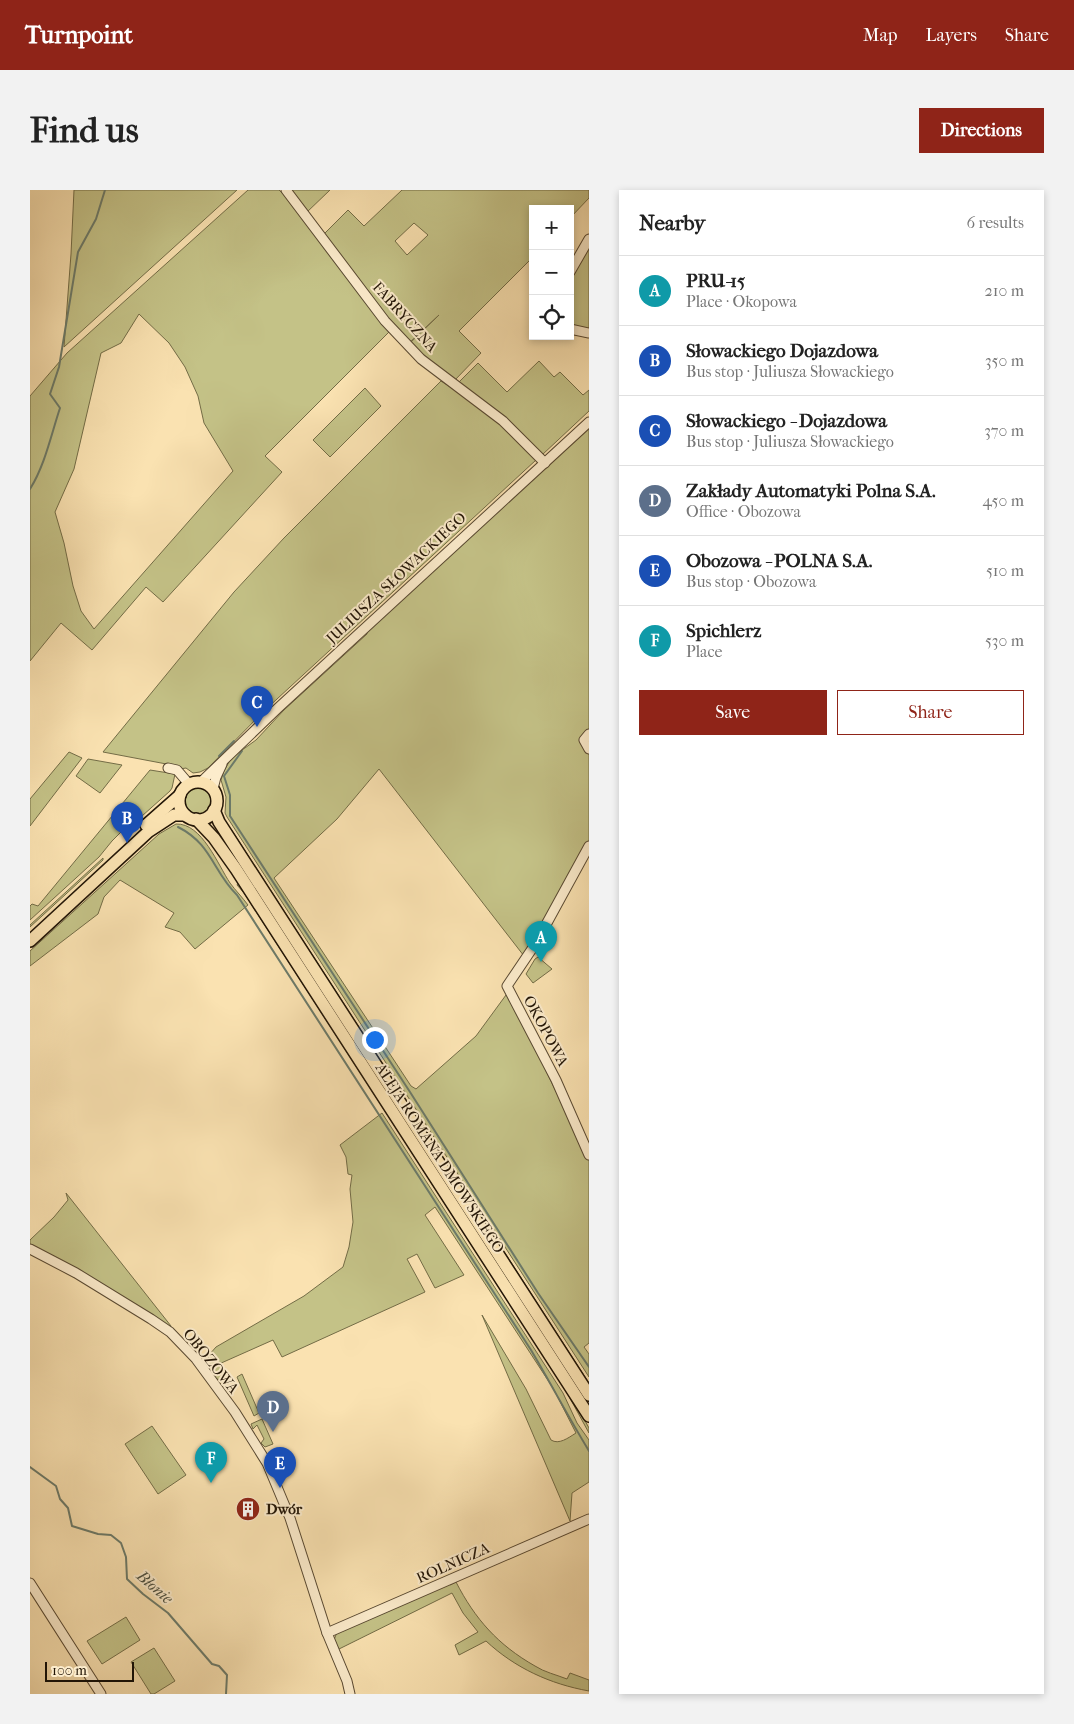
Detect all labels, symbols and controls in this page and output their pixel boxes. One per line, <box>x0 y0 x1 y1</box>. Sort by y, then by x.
text: Turnpoint <box>25 21 133 49</box>
text: Map <box>863 25 897 46</box>
text: Layers <box>925 25 977 46</box>
text: Share <box>1005 25 1049 46</box>
button: Directions <box>919 108 1044 153</box>
text: Find us <box>30 110 139 151</box>
map controls <box>529 205 574 340</box>
button: + <box>529 205 574 250</box>
text: Nearby <box>639 211 705 235</box>
text: 6 results <box>966 213 1024 232</box>
button: − <box>529 250 574 295</box>
text: PRU-15 <box>686 270 745 292</box>
street label: FABRYCZNA <box>369 278 441 356</box>
text: A <box>650 281 660 300</box>
text: 210 m <box>985 281 1024 300</box>
text: Place · Okopowa <box>686 292 797 311</box>
button: locate <box>529 295 574 340</box>
text: Słowackiego Dojazdowa <box>686 340 878 362</box>
text: B <box>650 351 660 370</box>
text: 350 m <box>985 351 1024 370</box>
text: Bus stop · Juliusza Słowackiego <box>686 362 894 381</box>
text: Słowackiego - Dojazdowa <box>686 410 887 432</box>
text: C <box>650 421 660 440</box>
text: 370 m <box>984 421 1024 440</box>
text: Bus stop · Juliusza Słowackiego <box>686 432 894 451</box>
text: Zakłady Automatyki Polna S.A. <box>686 480 936 502</box>
text: D <box>649 491 661 510</box>
text: 450 m <box>983 491 1024 510</box>
text: Office · Obozowa <box>686 502 801 521</box>
street label: JULIUSZA SŁOWACKIEGO <box>322 508 470 648</box>
text: Obozowa - POLNA S.A. <box>686 550 872 572</box>
text: E <box>650 561 660 580</box>
text: 510 m <box>986 561 1024 580</box>
text: Bus stop · Obozowa <box>686 572 816 591</box>
text: Spichlerz <box>686 620 762 642</box>
text: F <box>651 631 659 650</box>
text: 530 m <box>985 631 1024 650</box>
text: Place <box>686 642 722 661</box>
pin: C <box>241 686 273 727</box>
button: Save <box>639 690 827 735</box>
button: Share <box>837 690 1024 735</box>
pin: B <box>111 802 143 843</box>
pin: A <box>525 921 557 962</box>
street label: OKOPOWA <box>520 992 572 1070</box>
your location <box>362 1027 388 1053</box>
street label: ALEJA ROMANA DMOWSKIEGO <box>371 1059 508 1257</box>
street label: OBOZOWA <box>179 1325 243 1397</box>
pin: D <box>257 1391 289 1432</box>
pin: F <box>195 1442 227 1483</box>
pin: E <box>264 1447 296 1488</box>
building icon: Dwór <box>235 1496 261 1522</box>
place label: Dwór <box>266 1500 303 1518</box>
street label: ROLNICZA <box>414 1539 493 1587</box>
water label: Błonie <box>132 1566 177 1608</box>
scale bar <box>45 1659 134 1682</box>
text: 100 m <box>52 1662 87 1679</box>

